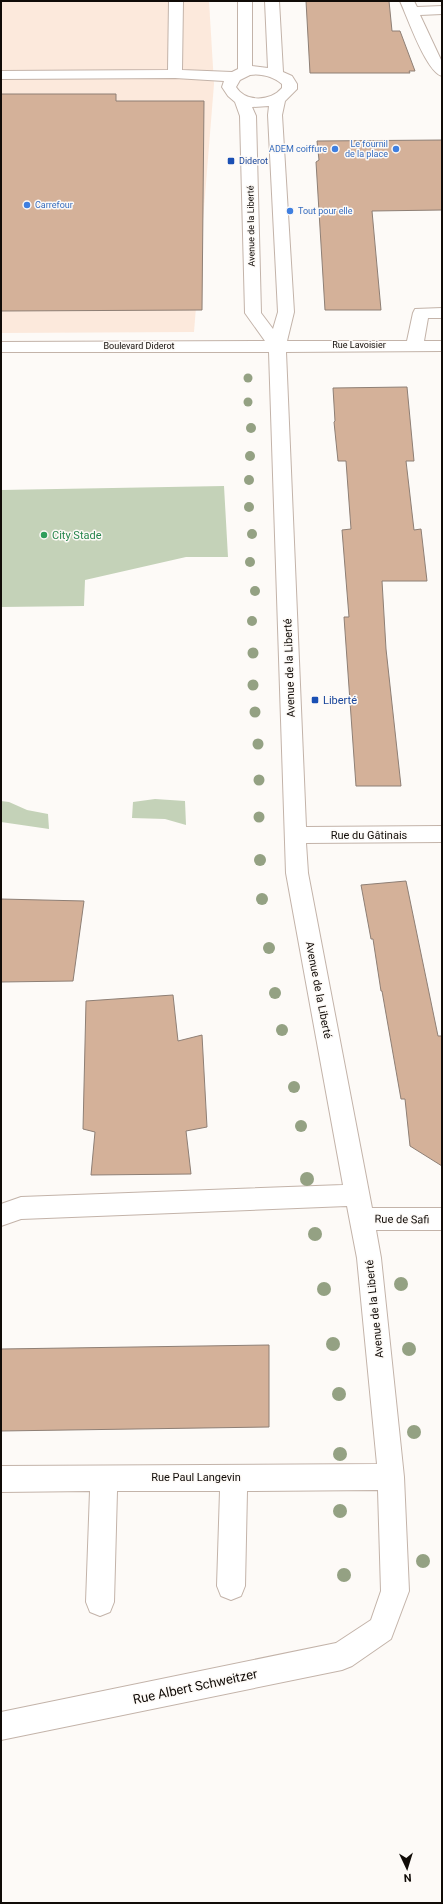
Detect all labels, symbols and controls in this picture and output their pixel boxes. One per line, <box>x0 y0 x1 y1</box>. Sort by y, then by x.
place label: Le fournil de la place <box>345 139 388 159</box>
place label: ADEM coiffure <box>269 144 327 154</box>
marker: ADEM coiffure <box>330 144 340 154</box>
marker: Le fournil de la place <box>391 144 401 154</box>
marker: Diderot <box>226 156 236 166</box>
place label: Diderot <box>239 156 268 166</box>
street label: Avenue de la Liberté <box>245 185 257 267</box>
marker: Carrefour <box>22 200 32 210</box>
place label: Carrefour <box>35 200 73 210</box>
marker: Tout pour elle <box>285 206 295 216</box>
place label: Tout pour elle <box>298 206 353 216</box>
street label: Rue Lavoisier <box>332 340 386 350</box>
street label: Boulevard Diderot <box>103 341 175 351</box>
place label: City Stade <box>52 529 102 542</box>
marker: City Stade <box>39 530 49 540</box>
street label: Avenue de la Liberté <box>281 618 298 718</box>
place label: Liberté <box>323 694 357 707</box>
marker: Liberté <box>310 695 320 705</box>
street label: Rue du Gâtinais <box>331 829 408 842</box>
street label: Avenue de la Liberté <box>303 940 334 1040</box>
street label: Rue de Safi <box>374 1213 429 1226</box>
street label: Avenue de la Liberté <box>363 1259 386 1359</box>
street label: Rue Paul Langevin <box>151 1471 241 1484</box>
street label: Rue Albert Schweitzer <box>132 1666 259 1707</box>
north arrow <box>387 1848 427 1888</box>
text: N <box>403 1871 412 1884</box>

